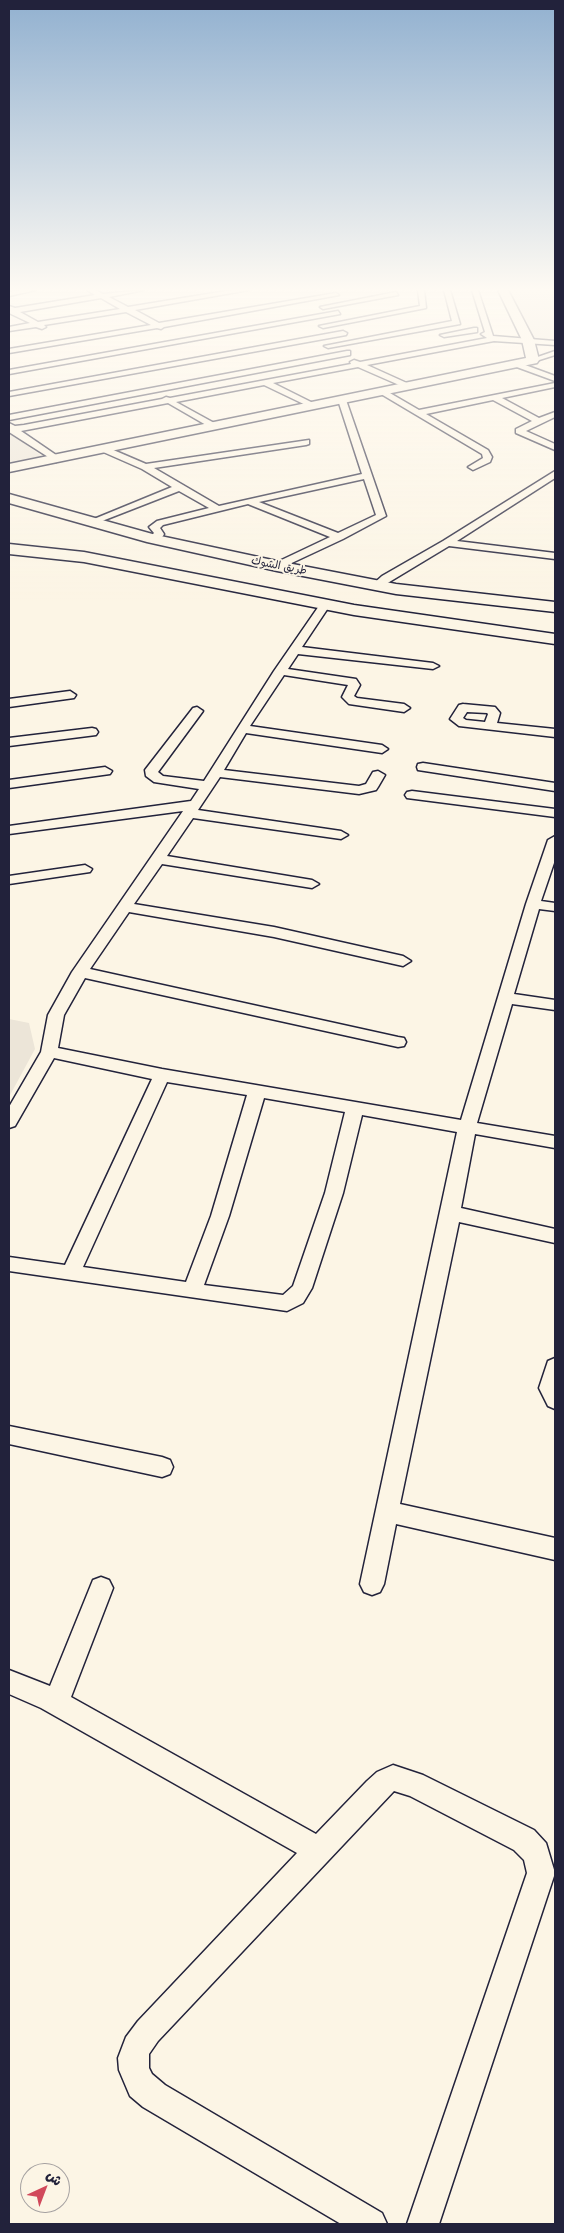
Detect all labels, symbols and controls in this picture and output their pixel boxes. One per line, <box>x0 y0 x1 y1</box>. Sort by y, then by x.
street label: طريق الشوك <box>250 554 308 578</box>
north arrow <box>20 2163 70 2213</box>
text: ش <box>42 2164 68 2190</box>

